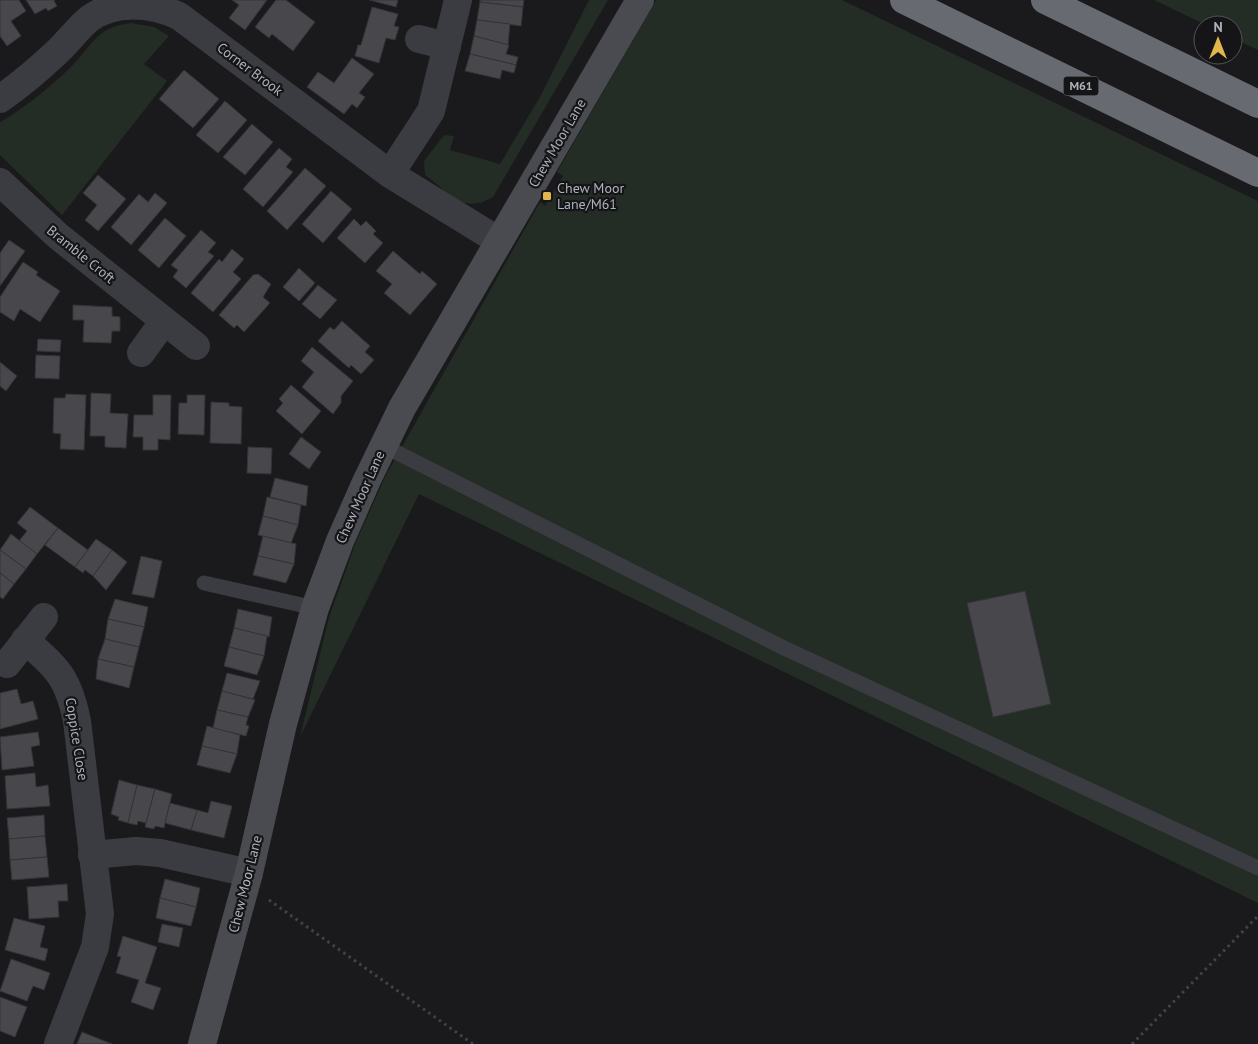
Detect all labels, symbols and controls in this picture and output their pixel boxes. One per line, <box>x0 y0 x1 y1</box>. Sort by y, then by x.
north arrow <box>1193 15 1243 65</box>
text: N <box>1213 18 1223 36</box>
street label: Corner Brook <box>214 38 287 100</box>
road number: M61 <box>1064 76 1098 95</box>
street label: Chew Moor Lane <box>524 95 590 191</box>
place label: Chew Moor Lane/M61 <box>557 179 624 213</box>
marker: Chew Moor Lane/M61 <box>541 190 553 202</box>
street label: Bramble Croft <box>43 221 119 287</box>
street label: Chew Moor Lane <box>332 448 388 546</box>
street label: Coppice Close <box>62 696 92 782</box>
street label: Chew Moor Lane <box>224 834 266 934</box>

